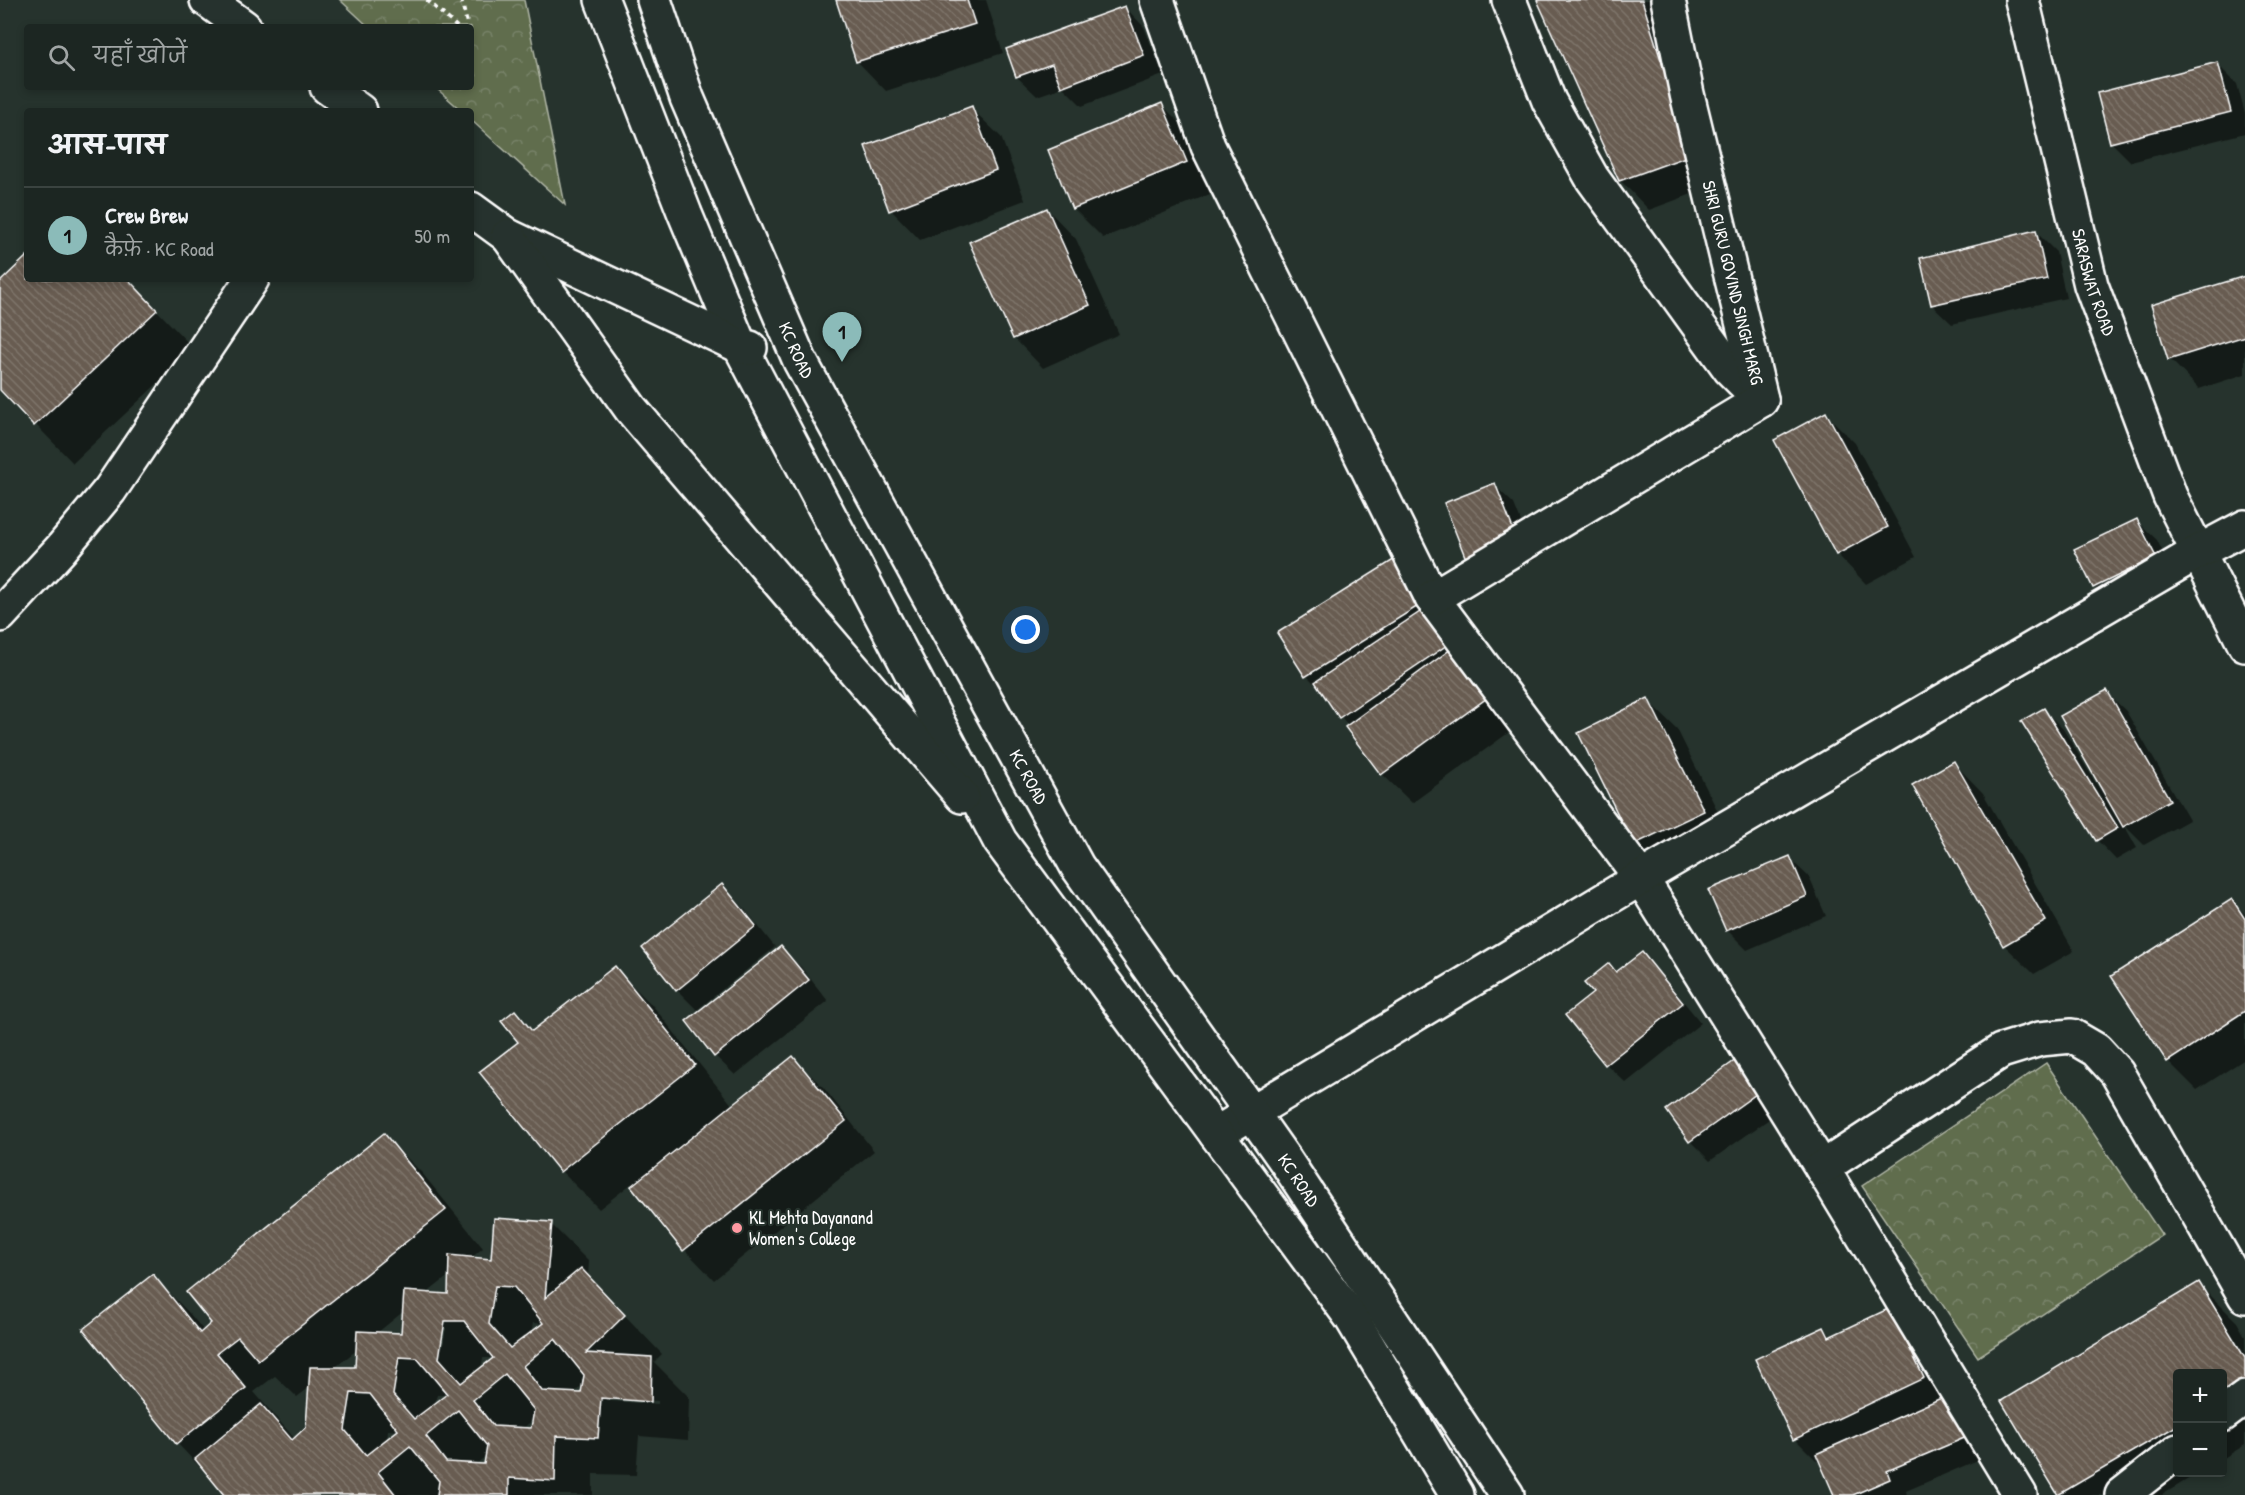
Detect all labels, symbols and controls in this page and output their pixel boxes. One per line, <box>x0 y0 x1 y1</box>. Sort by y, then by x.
search box <box>24 24 474 90</box>
text: यहाँ खोजें <box>93 40 187 70</box>
icon: search <box>45 41 78 74</box>
text: आस-पास <box>48 127 167 162</box>
street label: SHRI GURU GOVIND SINGH MARG <box>1696 178 1770 387</box>
text: Crew Brew <box>105 200 188 230</box>
text: 1 <box>64 222 71 249</box>
text: 50 m <box>414 222 450 249</box>
street label: SARASWAT ROAD <box>2066 226 2122 339</box>
text: कैफ़े · KC Road <box>105 235 214 262</box>
pin: 1 <box>822 312 862 362</box>
street label: KC ROAD <box>773 318 820 383</box>
your location <box>1011 615 1040 644</box>
street label: KC ROAD <box>1003 745 1054 809</box>
street label: KC ROAD <box>1272 1148 1326 1212</box>
place label: KL Mehta Dayanand Women's College <box>749 1205 873 1251</box>
marker: KL Mehta Dayanand Women's College <box>730 1221 744 1235</box>
map controls <box>2173 1369 2227 1477</box>
button: + <box>2173 1369 2227 1423</box>
button: − <box>2173 1423 2227 1477</box>

